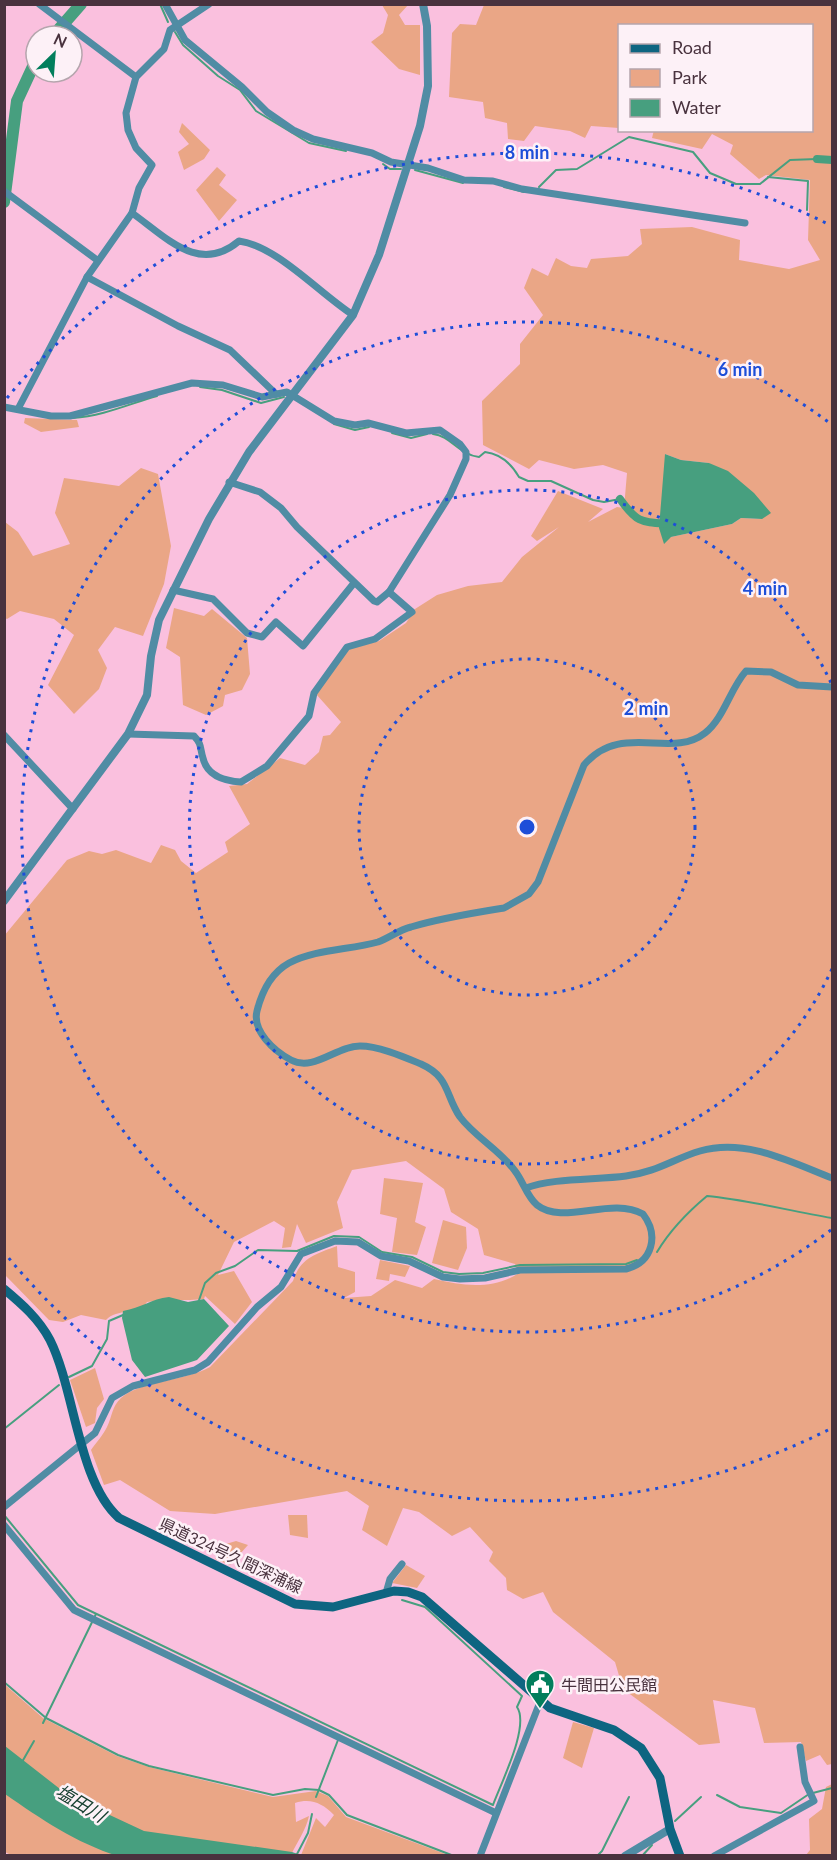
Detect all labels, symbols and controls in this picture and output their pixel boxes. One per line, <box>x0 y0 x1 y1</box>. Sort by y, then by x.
north arrow <box>24 24 84 84</box>
legend <box>618 24 813 132</box>
text: N <box>51 29 70 51</box>
text: Road <box>672 36 712 58</box>
text: Park <box>672 66 708 88</box>
text: Water <box>672 96 721 118</box>
text: 8 min <box>505 141 549 163</box>
text: 6 min <box>718 358 762 380</box>
text: 4 min <box>743 577 787 599</box>
text: 2 min <box>624 697 668 719</box>
centre of rings <box>517 817 537 837</box>
street label: 県道324号久間深浦線 <box>156 1513 306 1597</box>
public building icon: 牛間田公民館 <box>524 1668 556 1710</box>
place label: 牛間田公民館 <box>561 1675 657 1694</box>
water label: 塩田川 <box>52 1780 112 1827</box>

